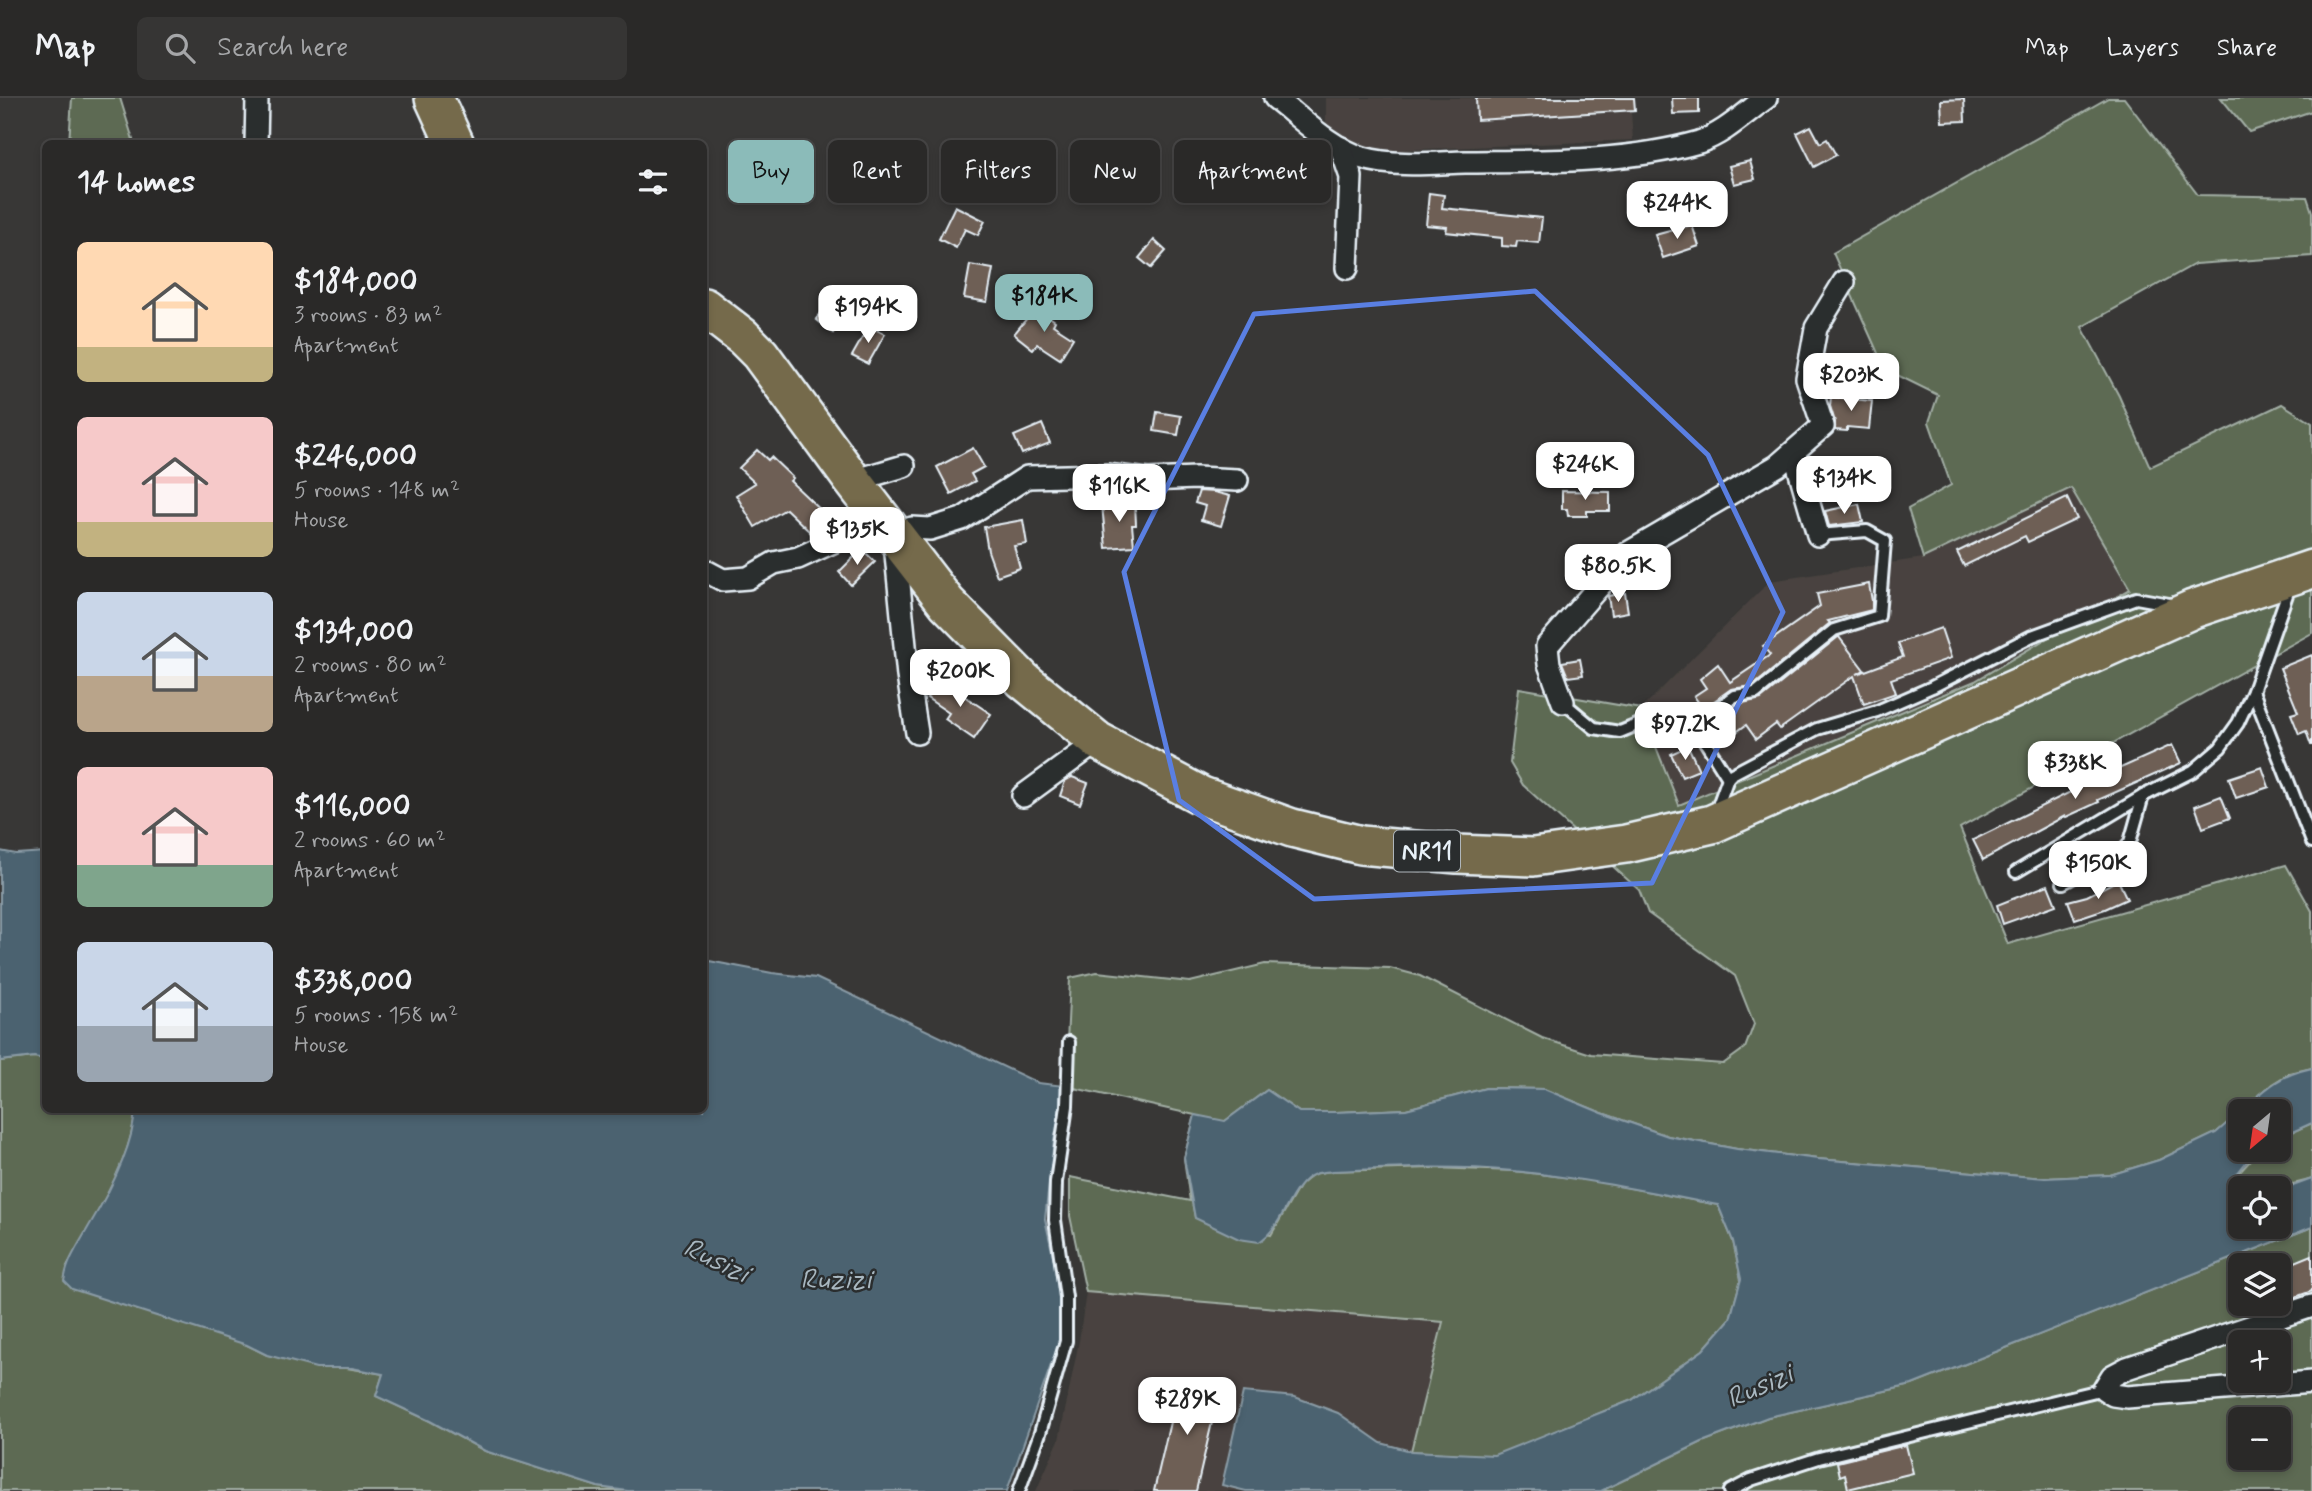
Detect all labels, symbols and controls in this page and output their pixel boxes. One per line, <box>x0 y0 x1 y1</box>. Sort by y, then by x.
search box <box>137 17 627 80</box>
text: Map <box>35 26 95 70</box>
icon: search <box>161 29 199 67</box>
text: Search here <box>217 31 348 65</box>
text: Map <box>2025 33 2069 64</box>
text: Layers <box>2107 33 2179 64</box>
text: Share <box>2217 33 2277 64</box>
chip: Buy <box>728 140 814 203</box>
chip: Rent <box>828 140 927 203</box>
chip: Filters <box>941 140 1056 203</box>
chip: New <box>1070 140 1160 203</box>
chip: Apartment <box>1174 140 1331 203</box>
text: 14 homes <box>77 163 195 202</box>
icon: filters <box>634 163 672 201</box>
pin: $244K <box>1628 181 1726 241</box>
text: $244K <box>1643 189 1711 219</box>
text: $184,000 <box>294 262 418 301</box>
icon: home <box>133 270 217 354</box>
pin: $184K <box>995 274 1093 334</box>
text: $184K <box>1011 282 1077 312</box>
pin: $194K <box>819 286 917 345</box>
text: $194K <box>834 293 902 323</box>
text: 3 rooms · 83 m² <box>294 301 442 331</box>
text: Apartment <box>294 331 399 361</box>
pin: $203K <box>1802 354 1900 413</box>
text: $203K <box>1819 361 1883 391</box>
text: $246,000 <box>294 437 417 476</box>
pin: $246K <box>1536 442 1634 502</box>
icon: home <box>133 445 217 529</box>
text: $246K <box>1552 450 1618 480</box>
pin: $134K <box>1795 456 1893 516</box>
pin: $116K <box>1070 464 1168 524</box>
text: $134K <box>1812 464 1876 494</box>
text: $116K <box>1089 472 1149 502</box>
text: 5 rooms · 148 m² <box>294 476 460 506</box>
text: House <box>294 506 348 536</box>
pin: $135K <box>808 508 906 567</box>
text: $135K <box>826 515 888 545</box>
pin: $80.5K <box>1561 545 1675 604</box>
text: $80.5K <box>1581 552 1655 582</box>
text: $134,000 <box>294 612 414 651</box>
icon: home <box>133 620 217 704</box>
pin: $200K <box>911 650 1009 709</box>
text: 2 rooms · 80 m² <box>294 651 447 681</box>
text: $200K <box>926 657 994 687</box>
text: Apartment <box>294 681 399 711</box>
pin: $97.2K <box>1628 702 1742 762</box>
text: $97.2K <box>1651 710 1719 740</box>
pin: $338K <box>2026 742 2124 801</box>
text: $338K <box>2044 749 2106 779</box>
text: $116,000 <box>294 787 411 826</box>
icon: home <box>133 795 217 879</box>
text: 2 rooms · 60 m² <box>294 826 446 856</box>
road number: NR11 <box>1394 830 1460 872</box>
pin: $150K <box>2049 842 2147 901</box>
text: $150K <box>2065 849 2131 879</box>
text: Apartment <box>294 856 399 886</box>
text: $338,000 <box>294 962 413 1001</box>
icon: home <box>133 970 217 1054</box>
text: 5 rooms · 158 m² <box>294 1001 458 1031</box>
text: House <box>294 1031 348 1061</box>
north arrow <box>2228 1099 2291 1162</box>
map controls <box>2228 1099 2291 1470</box>
button: locate <box>2228 1176 2291 1239</box>
water label: Rusizi <box>677 1230 758 1294</box>
button: layers <box>2228 1253 2291 1316</box>
water label: Ruzizi <box>800 1262 875 1299</box>
button: + <box>2228 1330 2291 1393</box>
water label: Rusizi <box>1721 1355 1802 1418</box>
pin: $289K <box>1138 1378 1236 1437</box>
text: $289K <box>1154 1385 1220 1415</box>
button: − <box>2228 1407 2291 1470</box>

